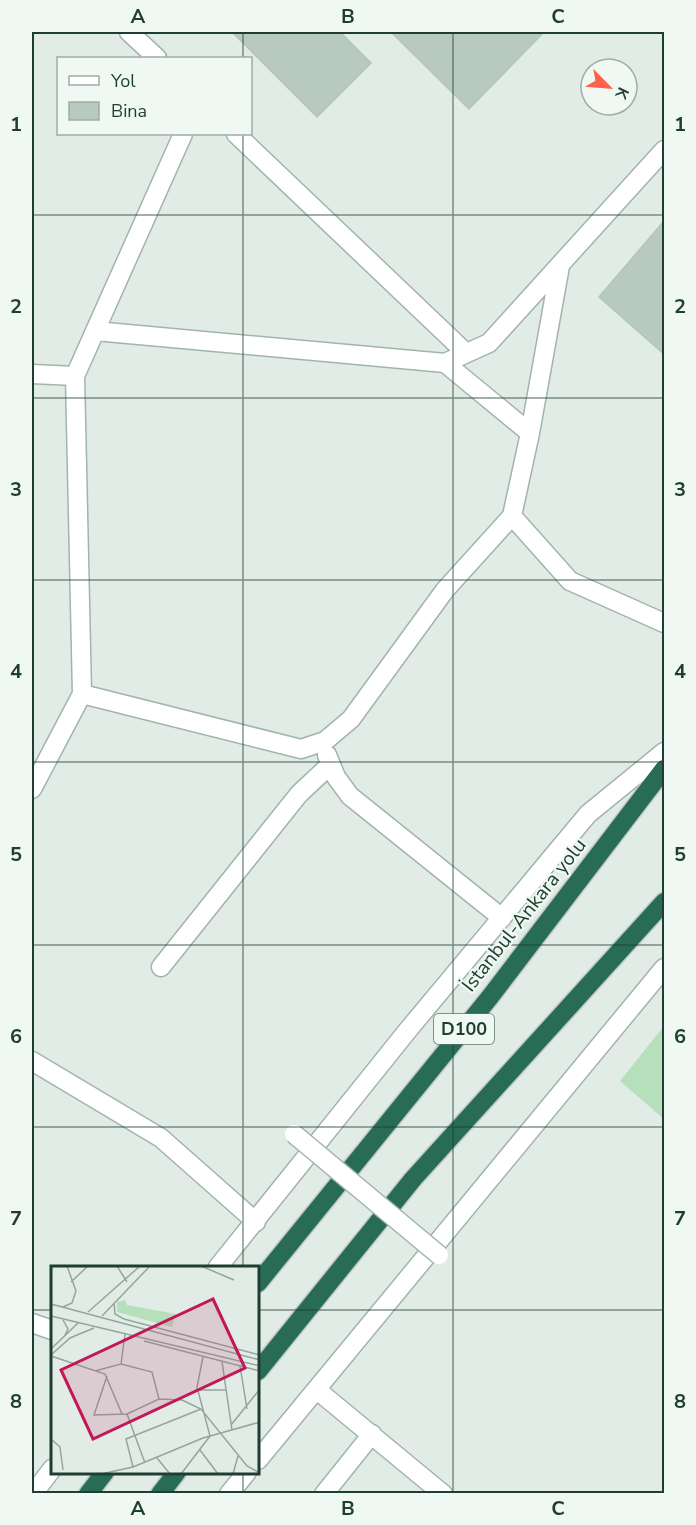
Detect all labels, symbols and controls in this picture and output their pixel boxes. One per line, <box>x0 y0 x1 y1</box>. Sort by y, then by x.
text: A <box>131 3 146 30</box>
text: B <box>341 3 355 30</box>
text: C <box>551 3 565 30</box>
legend <box>57 57 252 135</box>
north arrow <box>579 57 639 117</box>
text: Yol <box>110 69 136 93</box>
text: K <box>609 83 634 104</box>
text: Bina <box>111 99 147 123</box>
text: 1 <box>10 111 22 138</box>
text: 1 <box>674 111 686 138</box>
text: 2 <box>10 293 22 320</box>
text: 2 <box>674 293 686 320</box>
text: 3 <box>10 476 22 503</box>
text: 3 <box>674 476 686 503</box>
text: 4 <box>10 658 22 685</box>
text: 4 <box>674 658 686 685</box>
street label: İstanbul-Ankara yolu <box>455 833 593 997</box>
text: 5 <box>10 841 22 868</box>
text: 5 <box>674 841 686 868</box>
road number: D100 <box>434 1014 494 1044</box>
text: 6 <box>10 1023 22 1050</box>
text: 6 <box>674 1023 686 1050</box>
text: 7 <box>10 1205 22 1232</box>
text: 7 <box>674 1205 686 1232</box>
inset map <box>51 1266 260 1474</box>
text: 8 <box>10 1388 22 1415</box>
text: 8 <box>674 1388 686 1415</box>
text: A <box>131 1495 146 1522</box>
text: B <box>341 1495 355 1522</box>
text: C <box>551 1495 565 1522</box>

